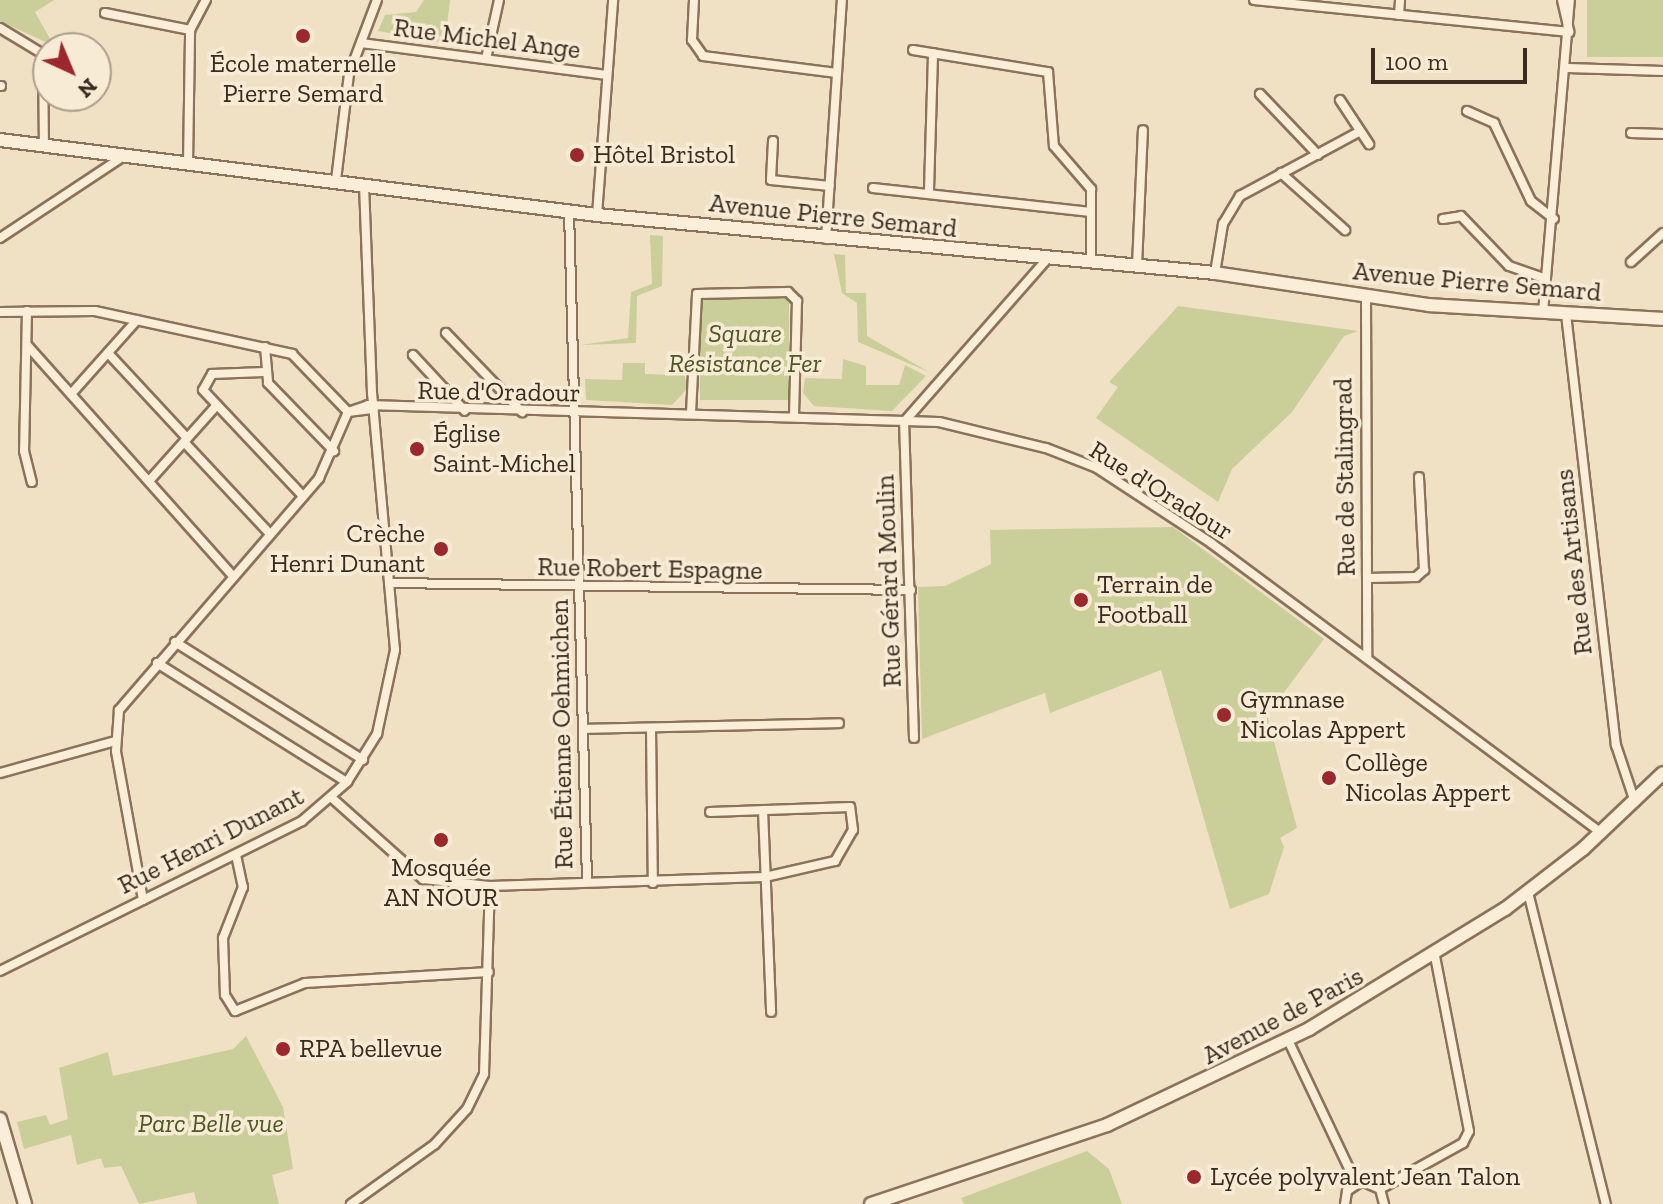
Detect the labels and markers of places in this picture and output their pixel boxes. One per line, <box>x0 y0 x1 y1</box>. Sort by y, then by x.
marker: École maternelle Pierre Semard <box>294 27 312 45</box>
place label: École maternelle Pierre Semard <box>210 48 396 110</box>
place label: Hôtel Bristol <box>593 139 735 171</box>
marker: Hôtel Bristol <box>568 146 586 164</box>
place label: Église Saint-Michel <box>433 418 576 480</box>
marker: Église Saint-Michel <box>408 440 426 458</box>
place label: Crèche Henri Dunant <box>270 518 425 580</box>
marker: Crèche Henri Dunant <box>432 540 450 558</box>
place label: Terrain de Football <box>1097 569 1213 630</box>
marker: Terrain de Football <box>1072 591 1090 609</box>
place label: Gymnase Nicolas Appert <box>1240 684 1406 746</box>
marker: Gymnase Nicolas Appert <box>1215 706 1233 724</box>
place label: Collège Nicolas Appert <box>1345 747 1511 808</box>
marker: Collège Nicolas Appert <box>1320 769 1338 787</box>
marker: Mosquée AN NOUR <box>432 831 450 849</box>
place label: Mosquée AN NOUR <box>384 852 498 914</box>
place label: RPA bellevue <box>299 1033 443 1065</box>
marker: RPA bellevue <box>274 1040 292 1058</box>
place label: Lycée polyvalent Jean Talon <box>1210 1161 1521 1193</box>
marker: Lycée polyvalent Jean Talon <box>1185 1168 1203 1186</box>

